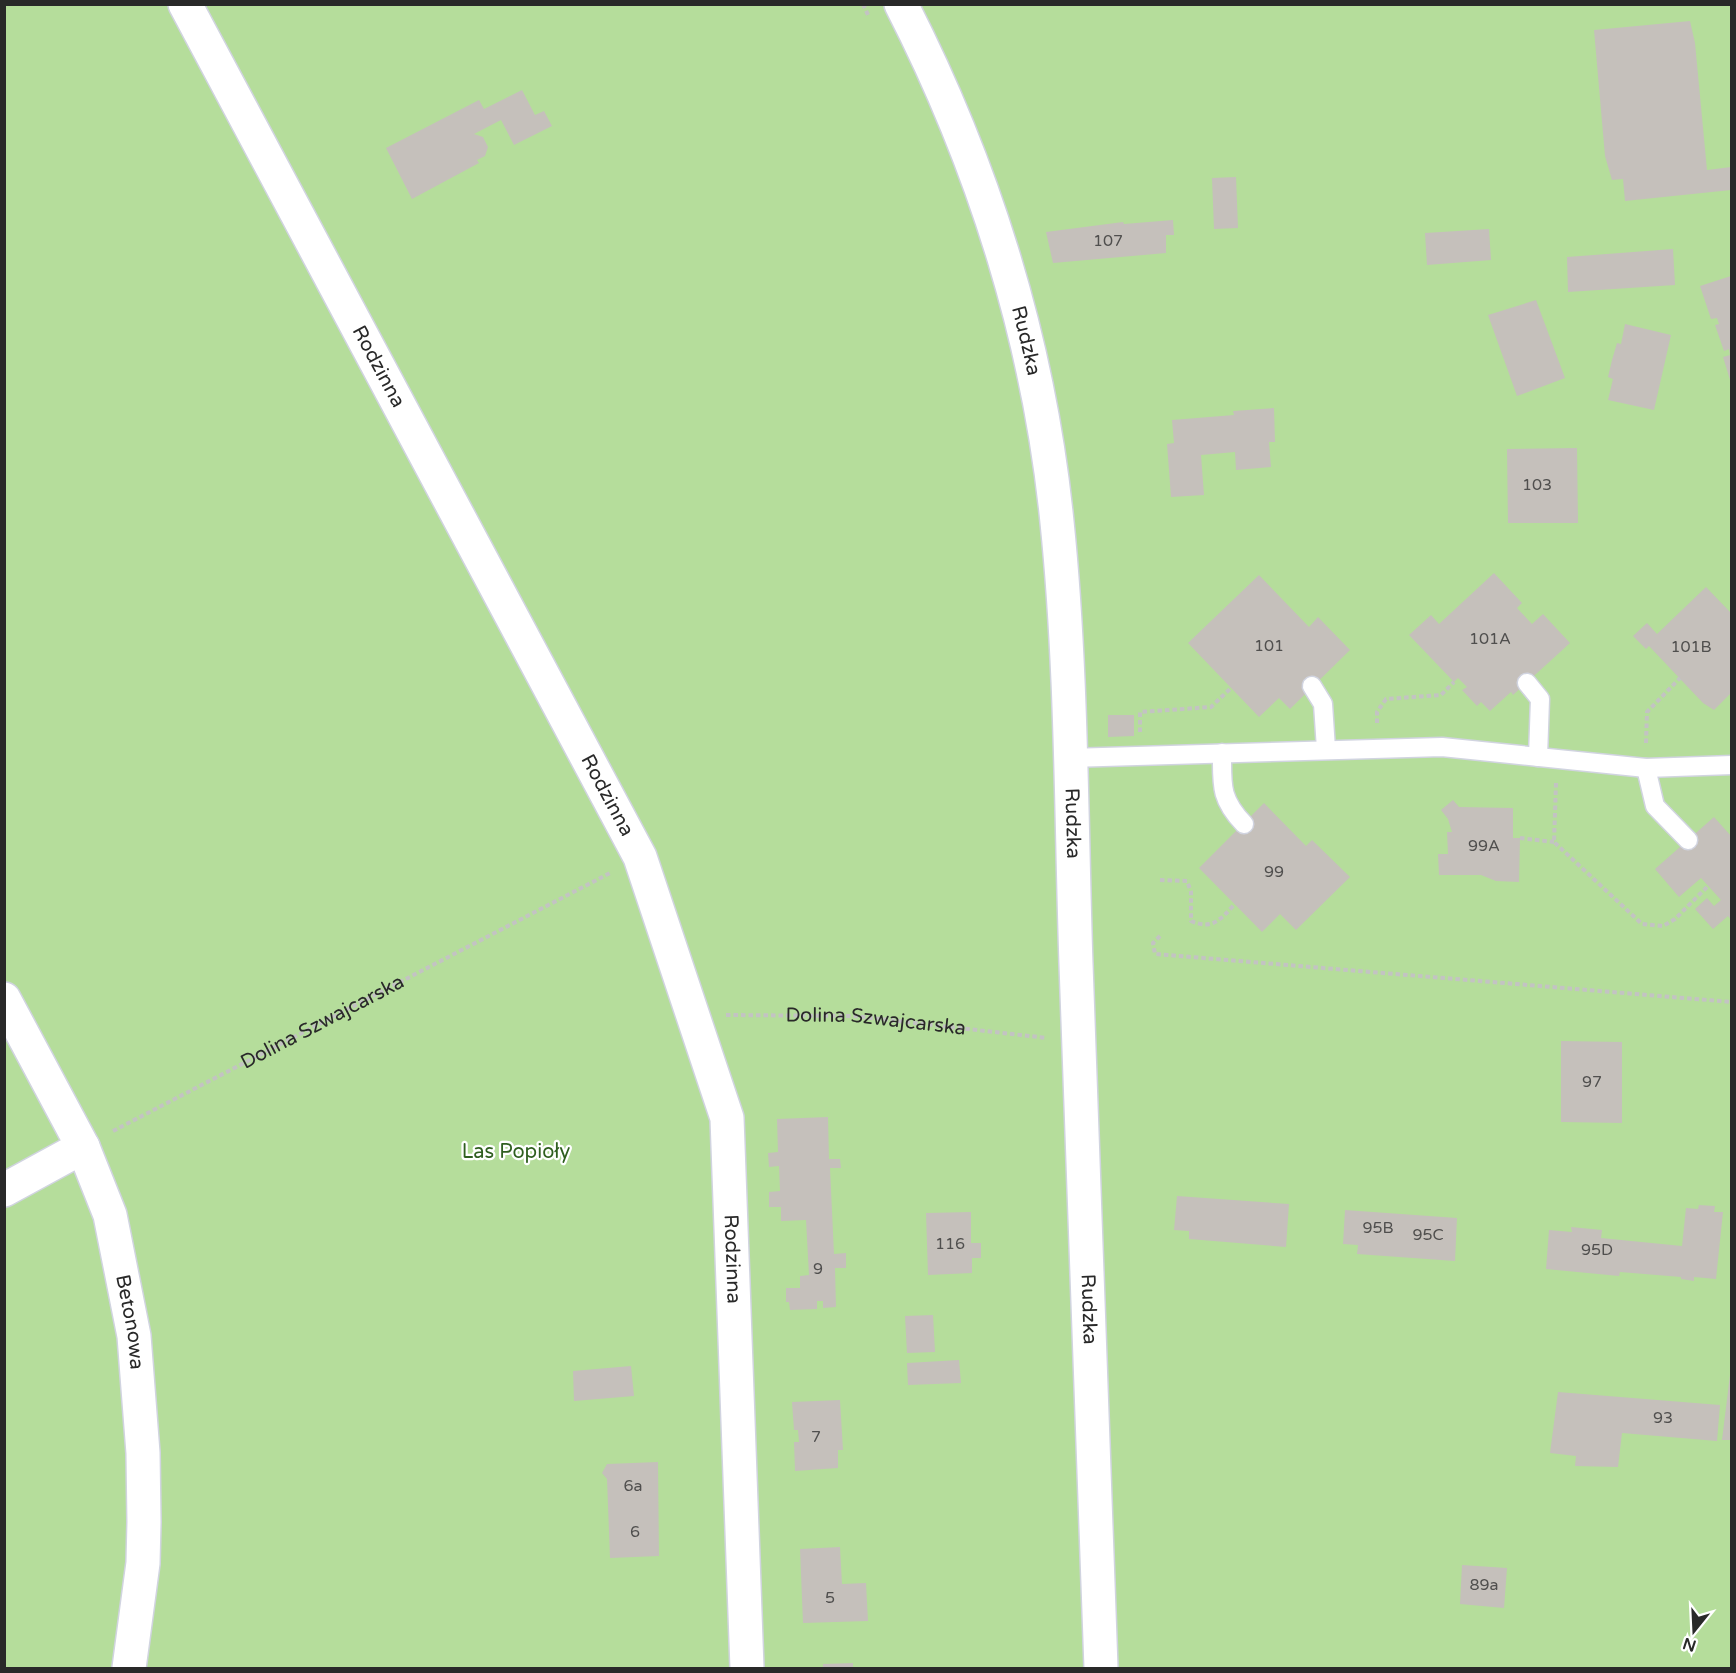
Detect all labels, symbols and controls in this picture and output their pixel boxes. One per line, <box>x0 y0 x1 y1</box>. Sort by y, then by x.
house number: 107 <box>1093 231 1123 251</box>
street label: Rudzka <box>1006 303 1046 378</box>
street label: Rodzinna <box>347 321 410 412</box>
house number: 103 <box>1522 475 1552 495</box>
house number: 101A <box>1469 629 1511 649</box>
house number: 101 <box>1254 636 1284 656</box>
house number: 101B <box>1670 637 1712 657</box>
street label: Rodzinna <box>575 750 639 841</box>
street label: Rudzka <box>1060 788 1085 859</box>
house number: 99A <box>1468 836 1500 856</box>
house number: 99 <box>1264 862 1284 882</box>
street label: Dolina Szwajcarska <box>237 970 408 1075</box>
street label: Dolina Szwajcarska <box>785 1003 967 1041</box>
house number: 97 <box>1582 1072 1602 1092</box>
park label: Las Popioły <box>462 1140 571 1164</box>
street label: Rodzinna <box>719 1214 746 1304</box>
house number: 95B <box>1362 1218 1394 1238</box>
house number: 95C <box>1412 1225 1444 1245</box>
house number: 116 <box>935 1234 965 1254</box>
house number: 95D <box>1581 1240 1613 1260</box>
house number: 9 <box>813 1259 823 1279</box>
street label: Betonowa <box>110 1273 149 1371</box>
street label: Rudzka <box>1075 1273 1102 1345</box>
house number: 93 <box>1653 1408 1673 1428</box>
house number: 7 <box>811 1427 821 1447</box>
house number: 6a <box>623 1476 643 1496</box>
house number: 6 <box>630 1522 640 1542</box>
house number: 89a <box>1469 1575 1499 1595</box>
house number: 5 <box>825 1588 835 1608</box>
north arrow <box>1664 1601 1724 1661</box>
text: N <box>1680 1633 1699 1656</box>

